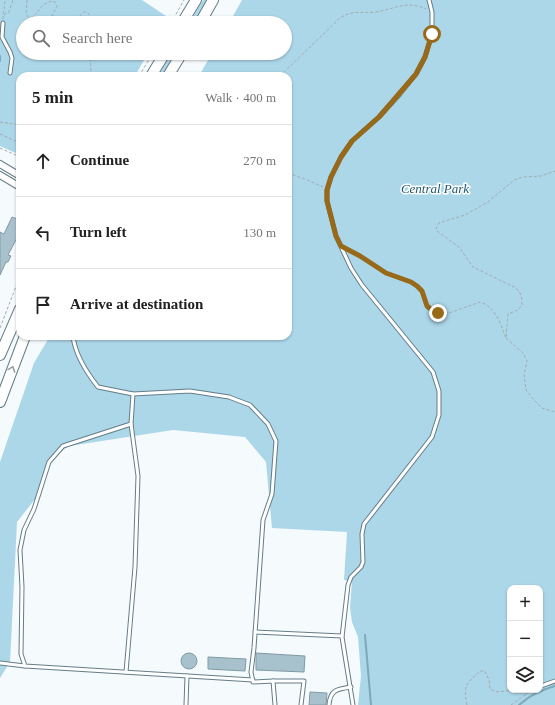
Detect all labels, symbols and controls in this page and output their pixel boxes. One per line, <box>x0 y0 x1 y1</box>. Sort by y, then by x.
search box <box>16 16 292 60</box>
route start <box>423 25 441 43</box>
icon: search <box>30 27 52 49</box>
text: Search here <box>62 30 132 46</box>
text: 5 min <box>32 88 73 107</box>
text: Walk · 400 m <box>205 90 276 105</box>
icon: ahead <box>32 150 54 172</box>
text: Continue <box>70 152 129 168</box>
text: 270 m <box>243 153 276 168</box>
park label: Central Park <box>401 181 469 196</box>
icon: left <box>32 222 54 244</box>
text: Turn left <box>70 224 127 240</box>
text: 130 m <box>243 225 276 240</box>
icon: arrive <box>32 294 54 316</box>
text: Arrive at destination <box>70 296 203 312</box>
route end <box>429 304 447 322</box>
one-way arrow <box>8 365 16 372</box>
map controls <box>507 585 543 693</box>
button: + <box>507 585 543 621</box>
button: − <box>507 621 543 657</box>
button: layers <box>507 657 543 693</box>

